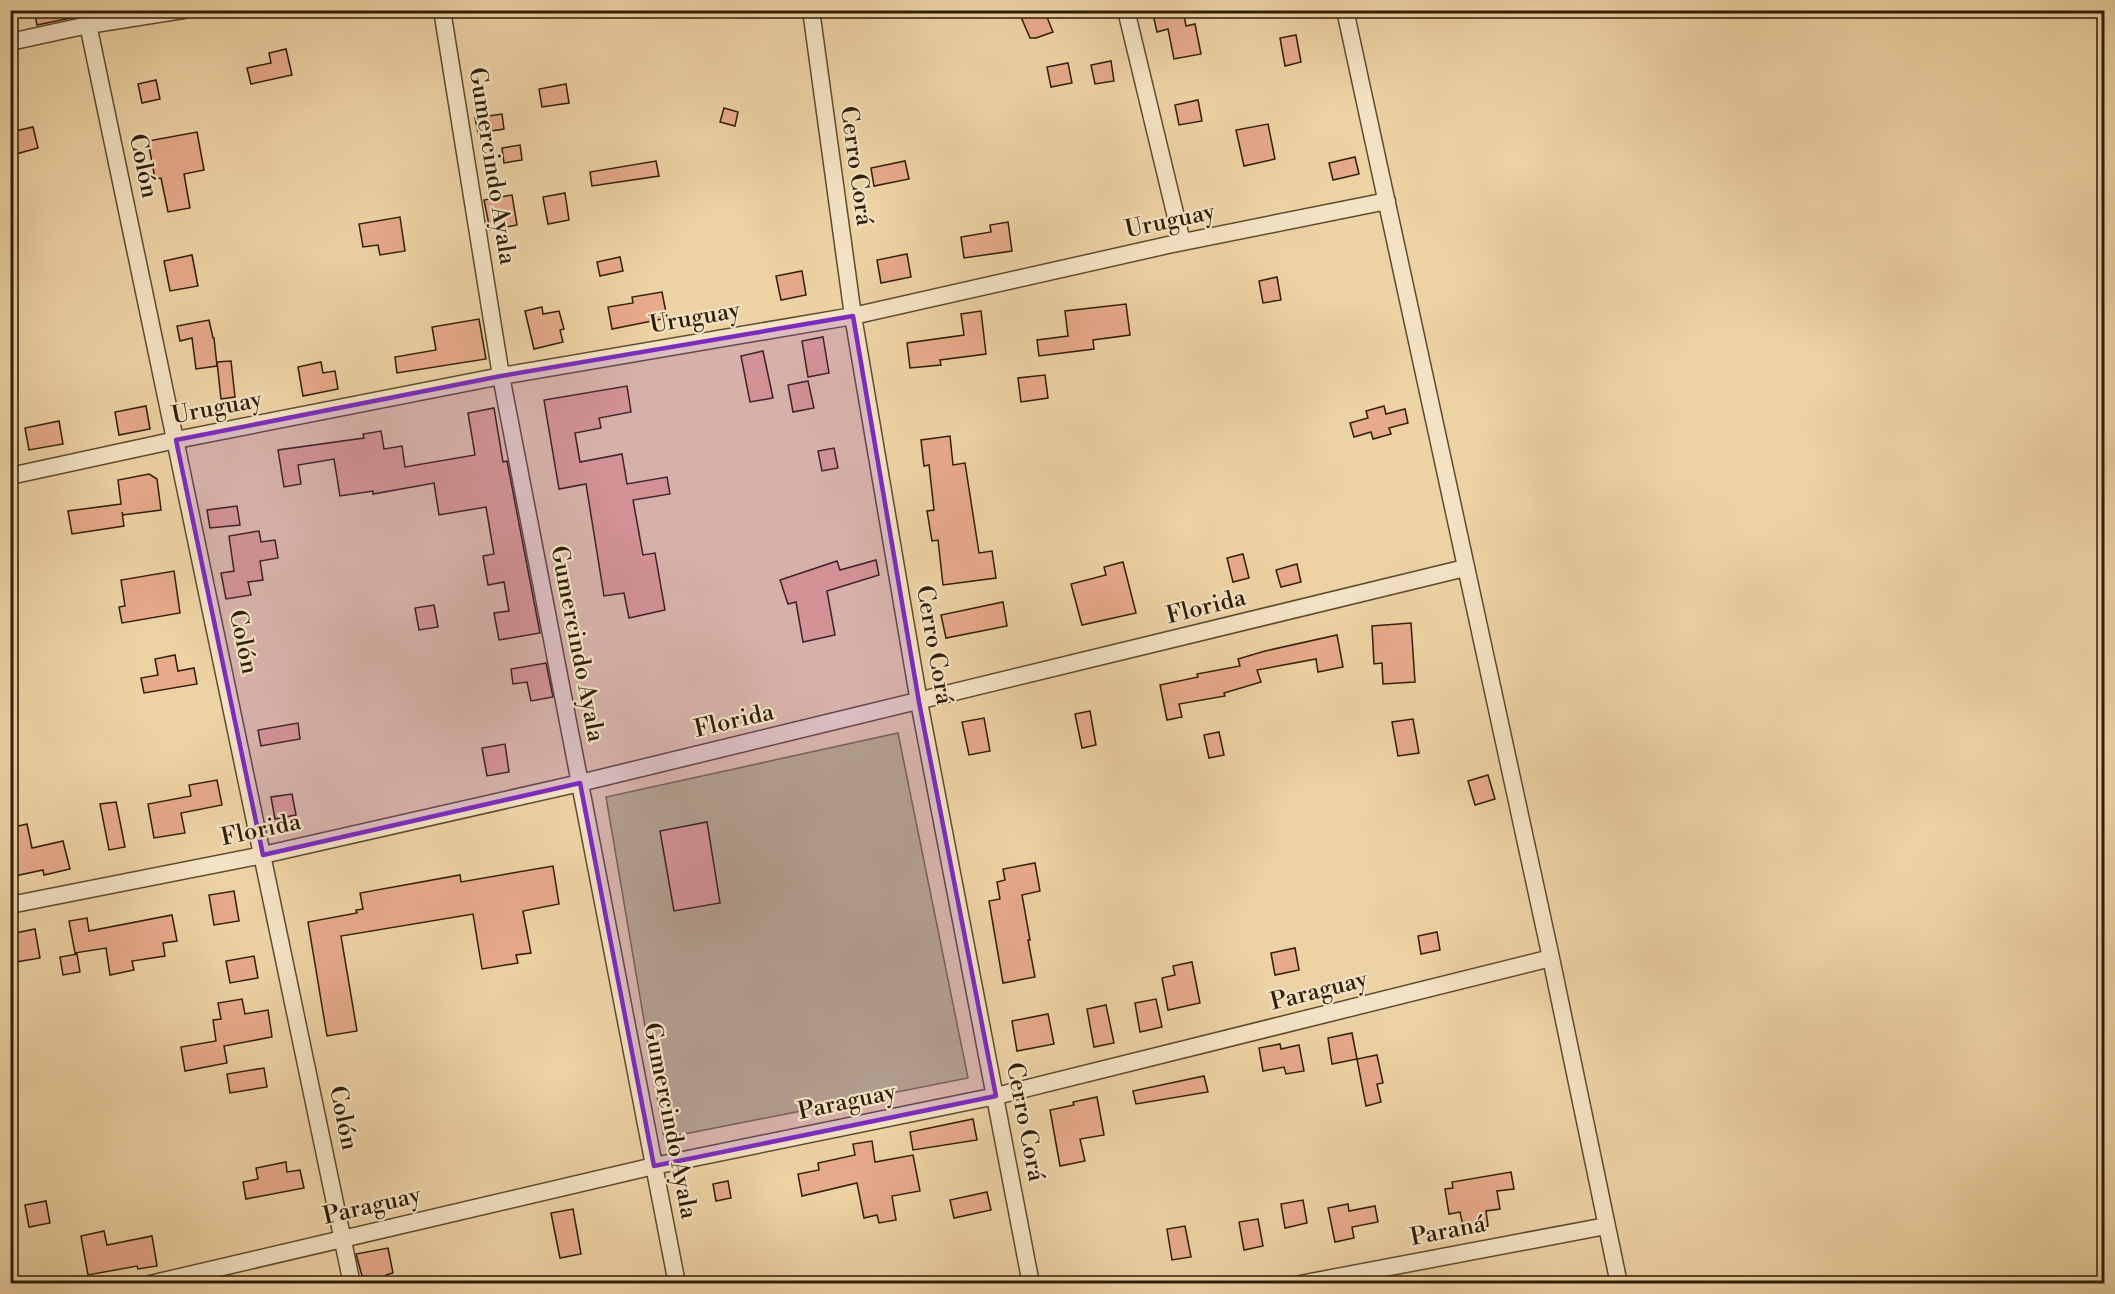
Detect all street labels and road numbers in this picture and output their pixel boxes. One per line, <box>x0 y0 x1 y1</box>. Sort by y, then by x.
street label: Gumercindo Ayala <box>462 65 523 267</box>
street label: Cerro Corá <box>833 104 879 229</box>
street label: Colón <box>122 131 164 201</box>
street label: Uruguay <box>1122 197 1218 245</box>
street label: Uruguay <box>647 295 743 341</box>
street label: Uruguay <box>169 384 265 431</box>
street label: Gumercindo Ayala <box>543 543 611 745</box>
street label: Florida <box>1163 582 1250 631</box>
street label: Cerro Corá <box>909 583 959 708</box>
street label: Colón <box>222 607 264 677</box>
street label: Florida <box>691 697 778 745</box>
street label: Florida <box>218 807 305 853</box>
street label: Paraguay <box>1267 964 1371 1018</box>
street label: Gumercindo Ayala <box>636 1020 704 1222</box>
street label: Cerro Corá <box>999 1060 1051 1185</box>
street label: Paraguay <box>795 1077 899 1127</box>
street label: Colón <box>322 1083 364 1153</box>
street label: Paraguay <box>320 1180 424 1232</box>
street label: Paraná <box>1408 1209 1489 1253</box>

